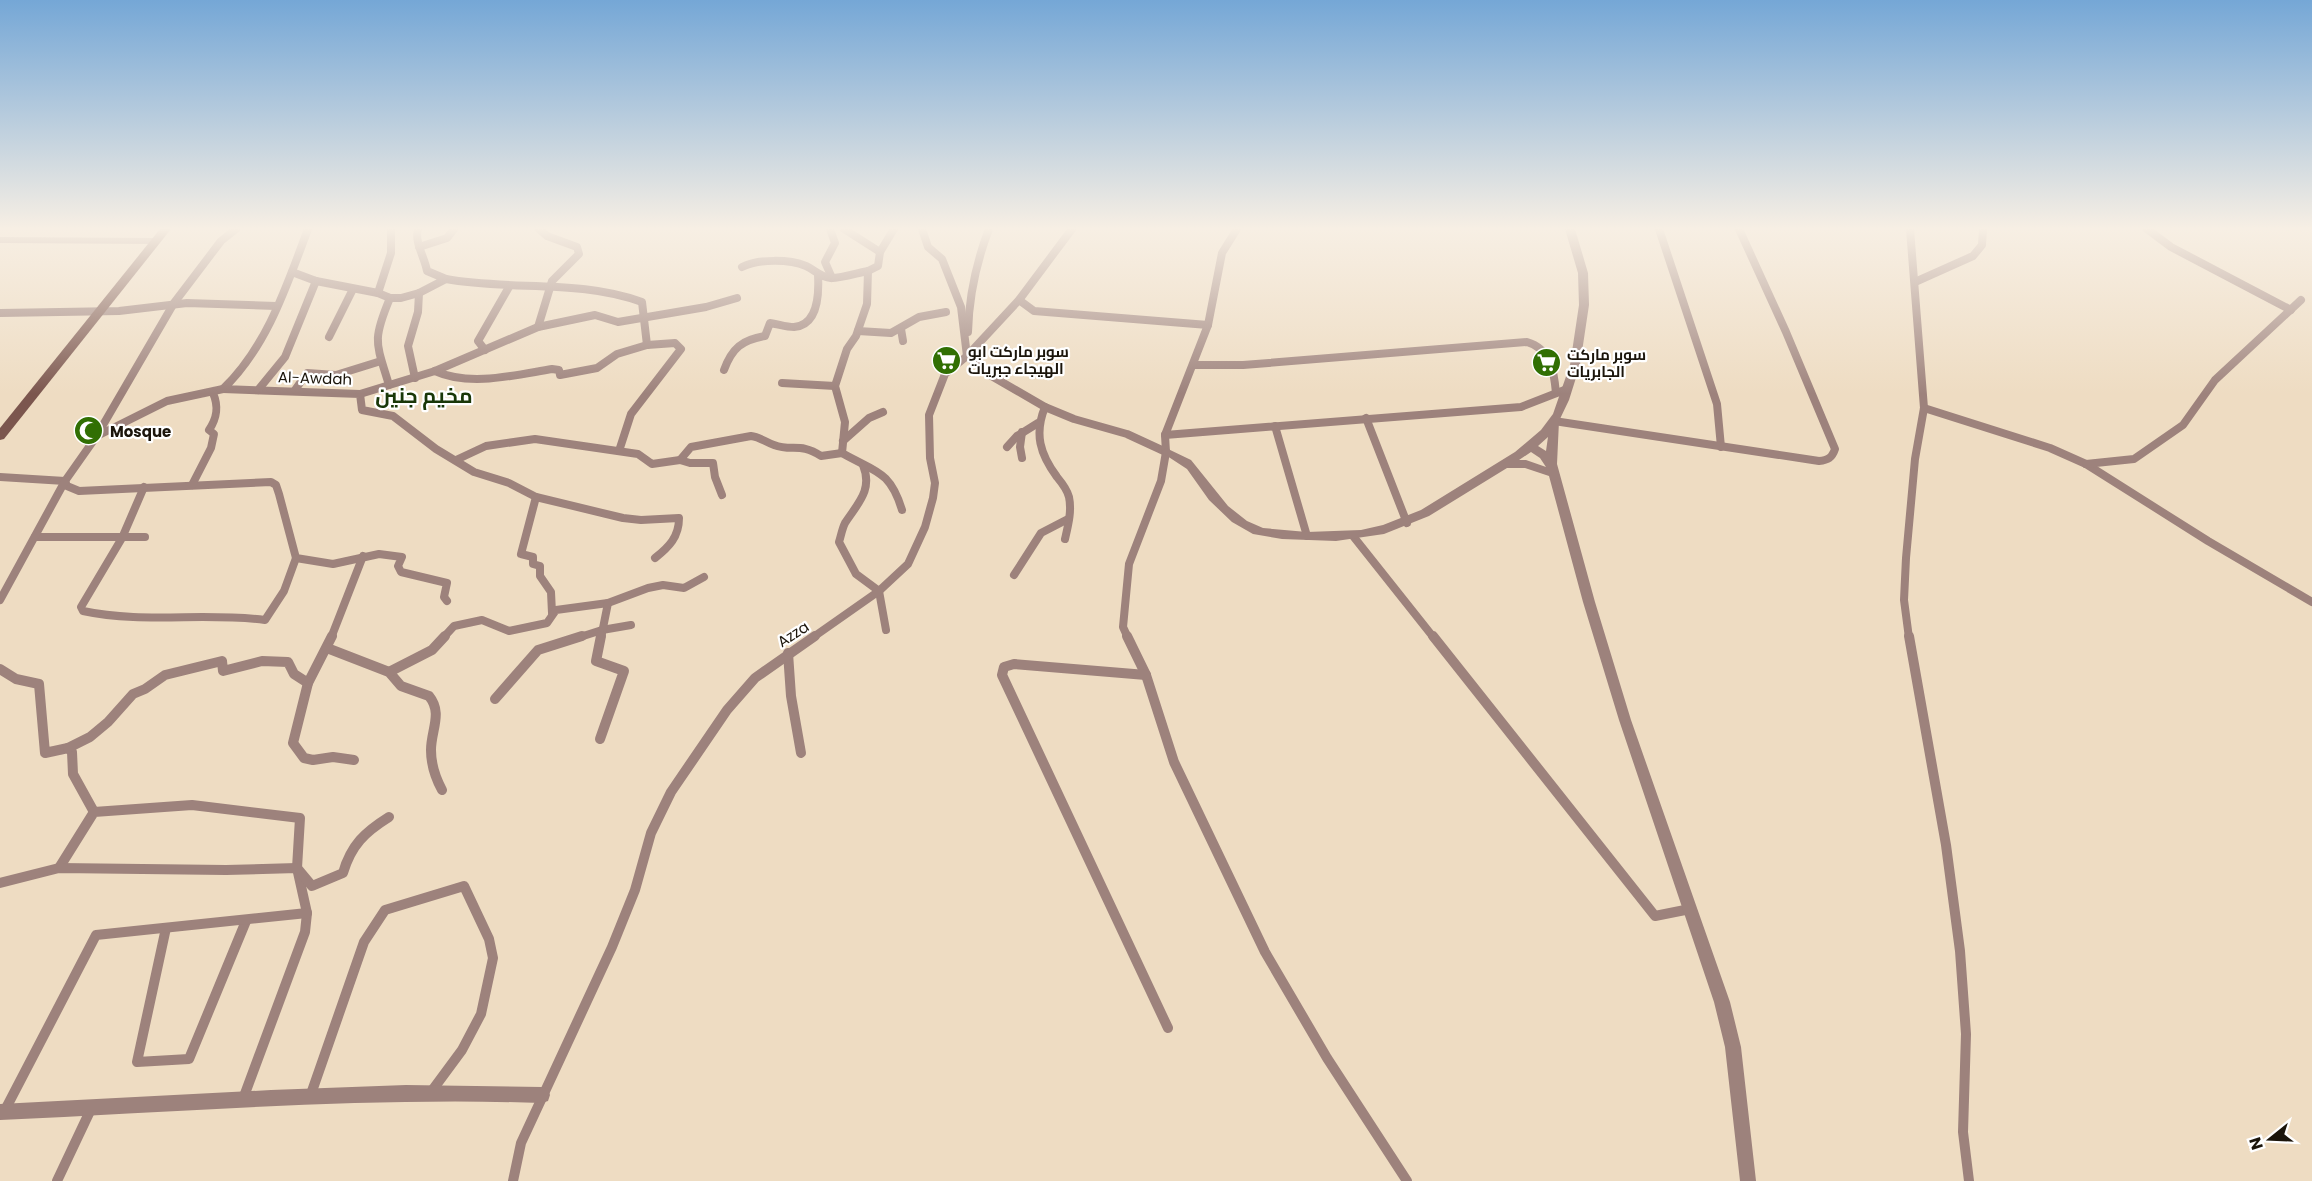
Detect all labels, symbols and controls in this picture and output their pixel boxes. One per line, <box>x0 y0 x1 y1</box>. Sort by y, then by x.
place label: سوبر ماركت ابو الهيجاء جبريات <box>968 341 1069 379</box>
supermarket icon: سوبر ماركت ابو الهيجاء جبريات <box>931 344 963 376</box>
place label: سوبر ماركت الجابريات <box>1567 344 1646 382</box>
supermarket icon: سوبر ماركت الجابريات <box>1530 347 1562 379</box>
street label: Al-Awdah <box>277 366 353 390</box>
district label: مخيم جنين <box>375 381 473 410</box>
mosque icon: Mosque <box>73 415 105 447</box>
place label: Mosque <box>110 421 171 442</box>
street label: Azza <box>773 616 813 652</box>
north arrow <box>2240 1109 2300 1169</box>
text: N <box>2243 1134 2269 1153</box>

